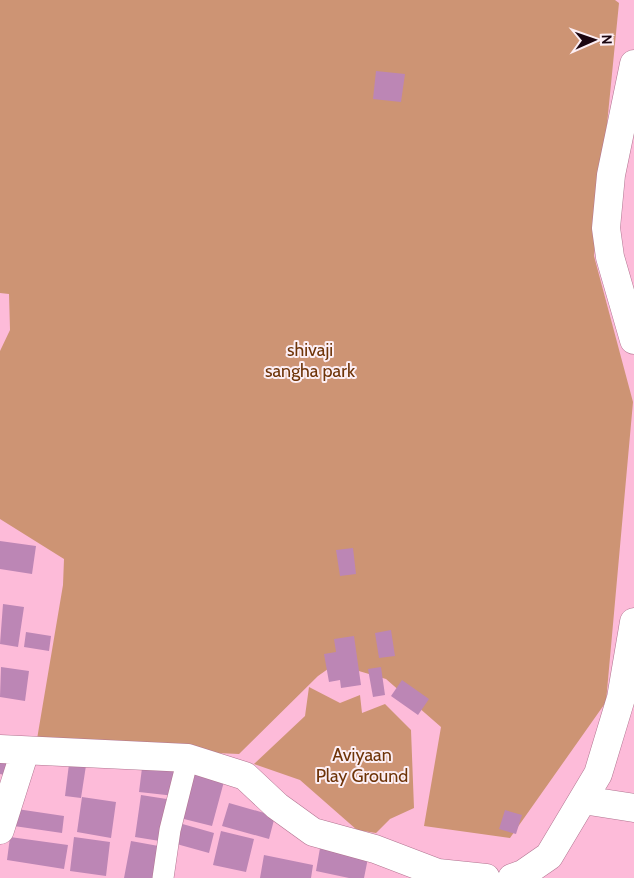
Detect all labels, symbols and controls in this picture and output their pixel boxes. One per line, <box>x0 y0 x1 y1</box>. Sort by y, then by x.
north arrow <box>569 15 619 65</box>
text: N <box>598 34 616 45</box>
park label: shivaji sangha park <box>265 339 356 382</box>
park label: Aviyaan Play Ground <box>316 744 408 787</box>

